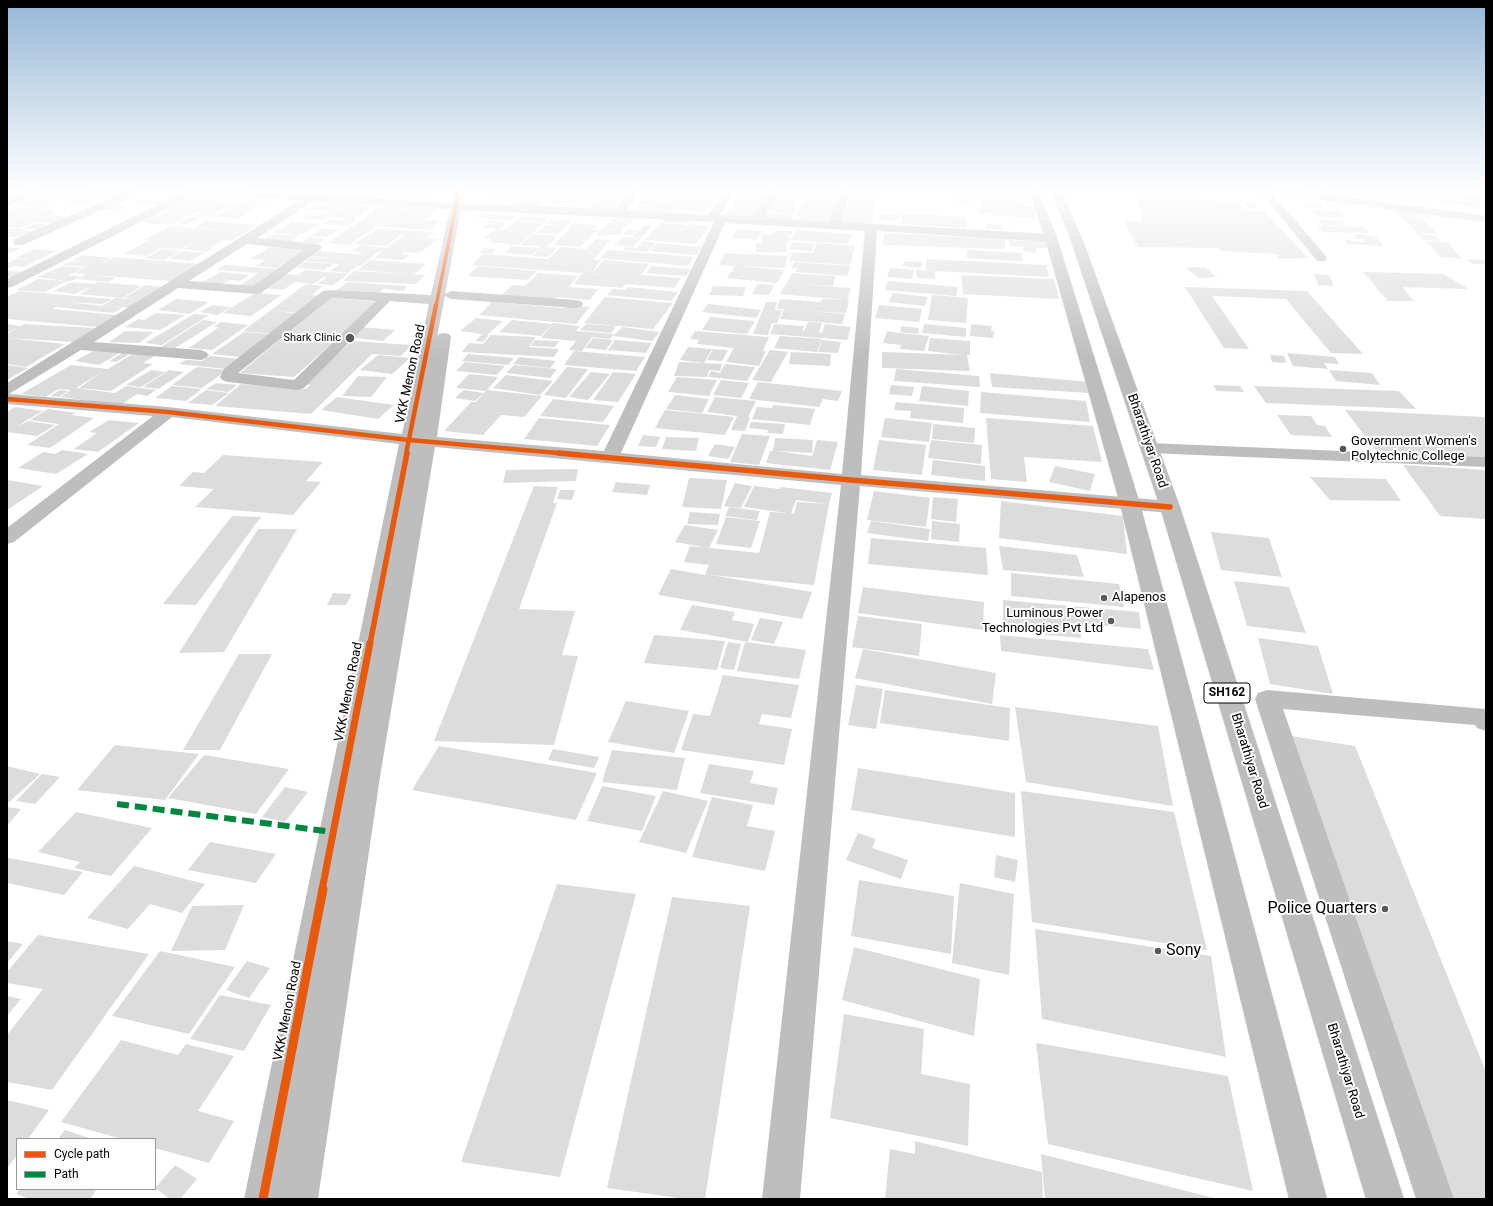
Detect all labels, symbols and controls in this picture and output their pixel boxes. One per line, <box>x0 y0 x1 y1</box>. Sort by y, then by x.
street label: VKK Menon Road <box>393 323 429 425</box>
place label: Shark Clinic <box>283 331 341 345</box>
marker: Shark Clinic <box>344 332 356 344</box>
street label: Bharathiyar Road <box>1124 392 1170 490</box>
place label: Government Women's Polytechnic College <box>1351 434 1477 465</box>
marker: Government Women's Polytechnic College <box>1338 444 1348 454</box>
place label: Alapenos <box>1112 590 1166 606</box>
marker: Alapenos <box>1099 593 1109 603</box>
place label: Luminous Power Technologies Pvt Ltd <box>982 606 1103 637</box>
marker: Luminous Power Technologies Pvt Ltd <box>1106 616 1116 626</box>
street label: VKK Menon Road <box>332 641 366 743</box>
road number: SH162 <box>1204 683 1250 703</box>
street label: Bharathiyar Road <box>1227 712 1271 810</box>
place label: Police Quarters <box>1268 899 1377 919</box>
marker: Police Quarters <box>1380 904 1390 914</box>
place label: Sony <box>1166 941 1201 961</box>
marker: Sony <box>1153 946 1163 956</box>
street label: VKK Menon Road <box>271 960 305 1062</box>
street label: Bharathiyar Road <box>1323 1022 1367 1120</box>
legend <box>16 1138 156 1190</box>
text: Cycle path <box>54 1147 110 1161</box>
text: Path <box>54 1167 79 1181</box>

